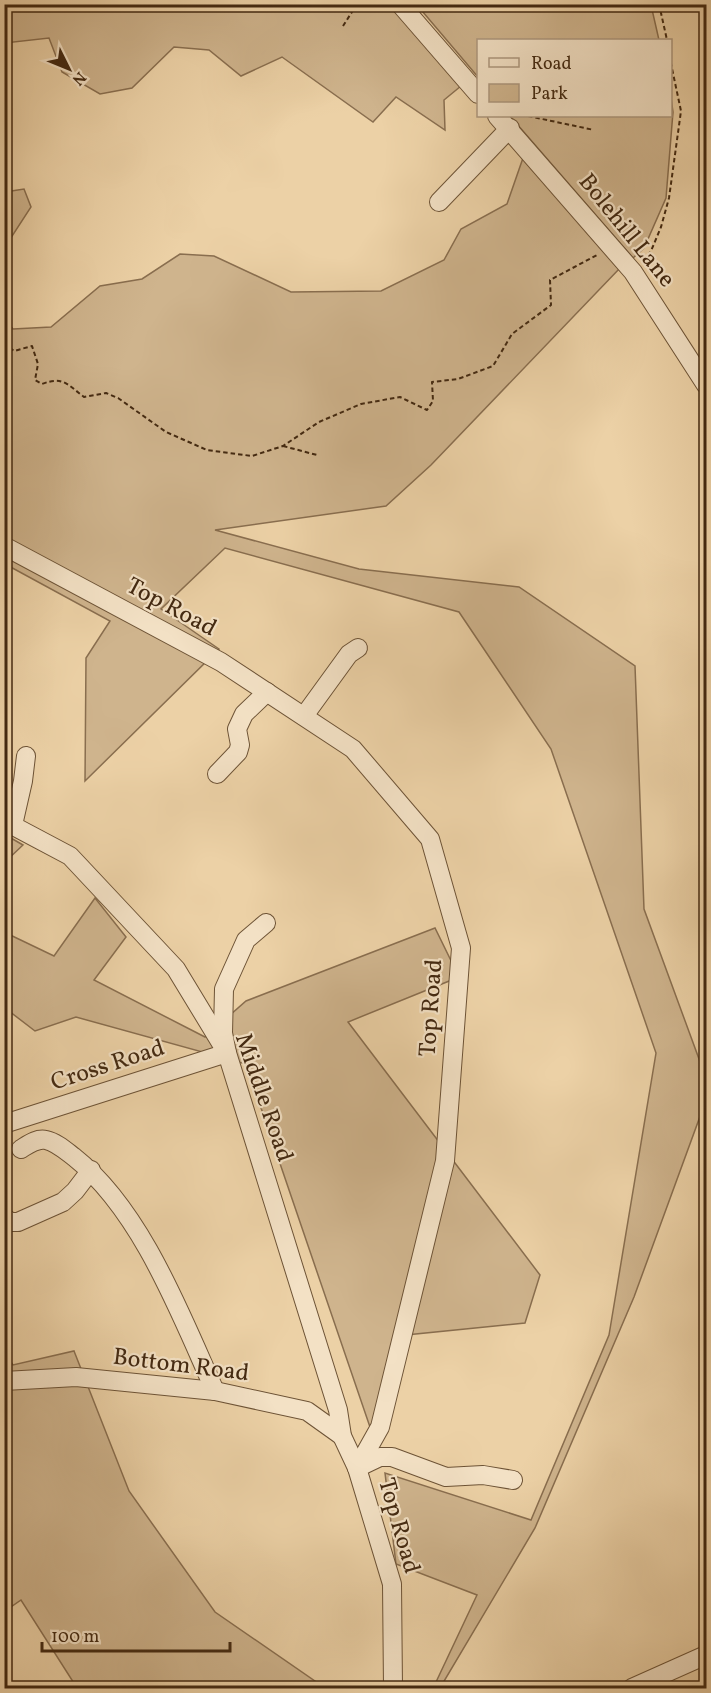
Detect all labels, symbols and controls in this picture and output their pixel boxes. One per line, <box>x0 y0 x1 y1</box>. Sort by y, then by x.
north arrow <box>39 39 99 99</box>
legend <box>477 39 672 117</box>
text: Road <box>531 52 572 77</box>
text: N <box>66 66 91 90</box>
text: Park <box>531 82 568 107</box>
street label: Bolehill Lane <box>569 167 683 295</box>
street label: Top Road <box>120 570 222 646</box>
street label: Top Road <box>412 958 452 1058</box>
street label: Middle Road <box>225 1029 301 1167</box>
street label: Cross Road <box>47 1032 169 1100</box>
street label: Bottom Road <box>111 1341 251 1391</box>
street label: Top Road <box>368 1474 428 1578</box>
scale bar <box>42 1615 230 1653</box>
text: 100 m <box>51 1625 100 1650</box>

